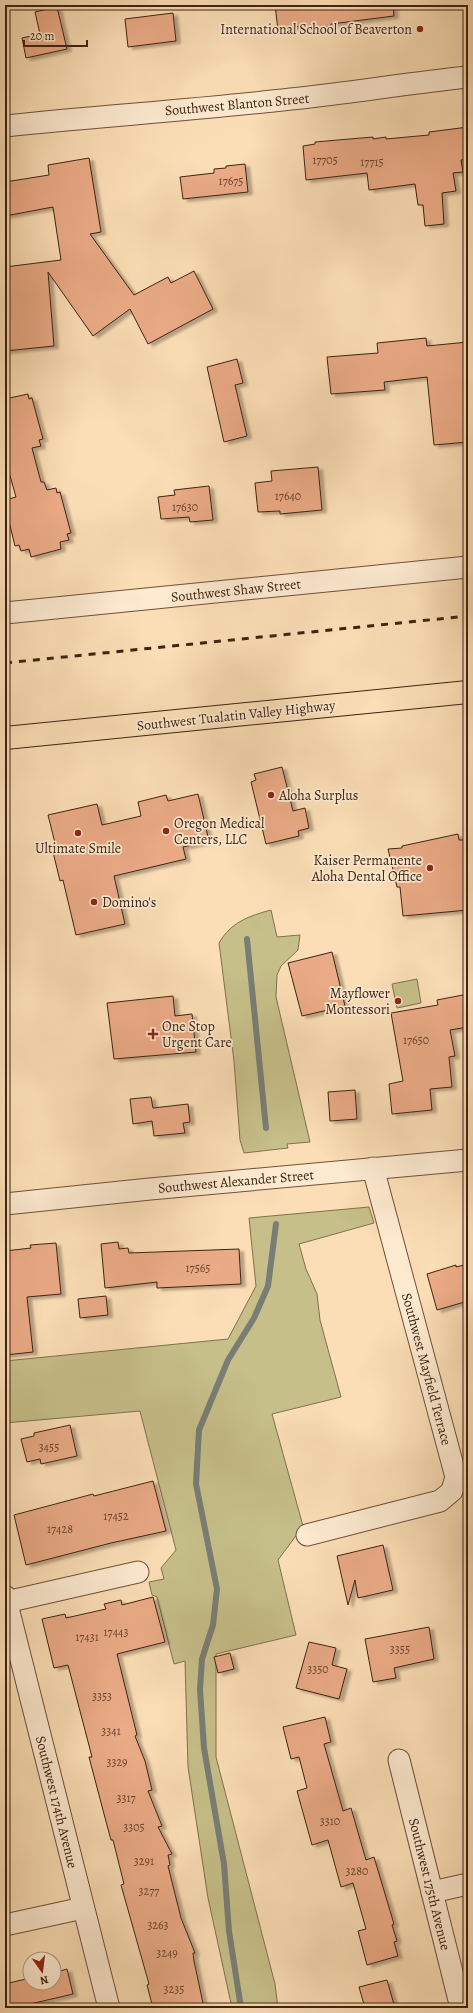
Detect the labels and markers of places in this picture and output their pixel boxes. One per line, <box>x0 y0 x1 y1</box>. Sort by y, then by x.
place label: International School of Beaverton <box>220 20 412 39</box>
marker: International School of Beaverton <box>415 24 425 34</box>
place label: Aloha Surplus <box>278 786 358 805</box>
marker: Aloha Surplus <box>266 790 276 800</box>
place label: Oregon Medical Centers, LLC <box>174 814 265 849</box>
marker: Oregon Medical Centers, LLC <box>161 826 171 836</box>
marker: Ultimate Smile <box>73 828 83 838</box>
place label: Ultimate Smile <box>35 839 121 858</box>
place label: Kaiser Permanente Aloha Dental Office <box>311 851 422 886</box>
marker: Kaiser Permanente Aloha Dental Office <box>425 863 435 873</box>
place label: Domino's <box>102 893 156 912</box>
marker: Domino's <box>89 897 99 907</box>
place label: Mayflower Montessori <box>325 984 391 1019</box>
marker: Mayflower Montessori <box>393 996 403 1006</box>
place label: One Stop Urgent Care <box>162 1017 232 1052</box>
marker: One Stop Urgent Care <box>147 1028 159 1040</box>

